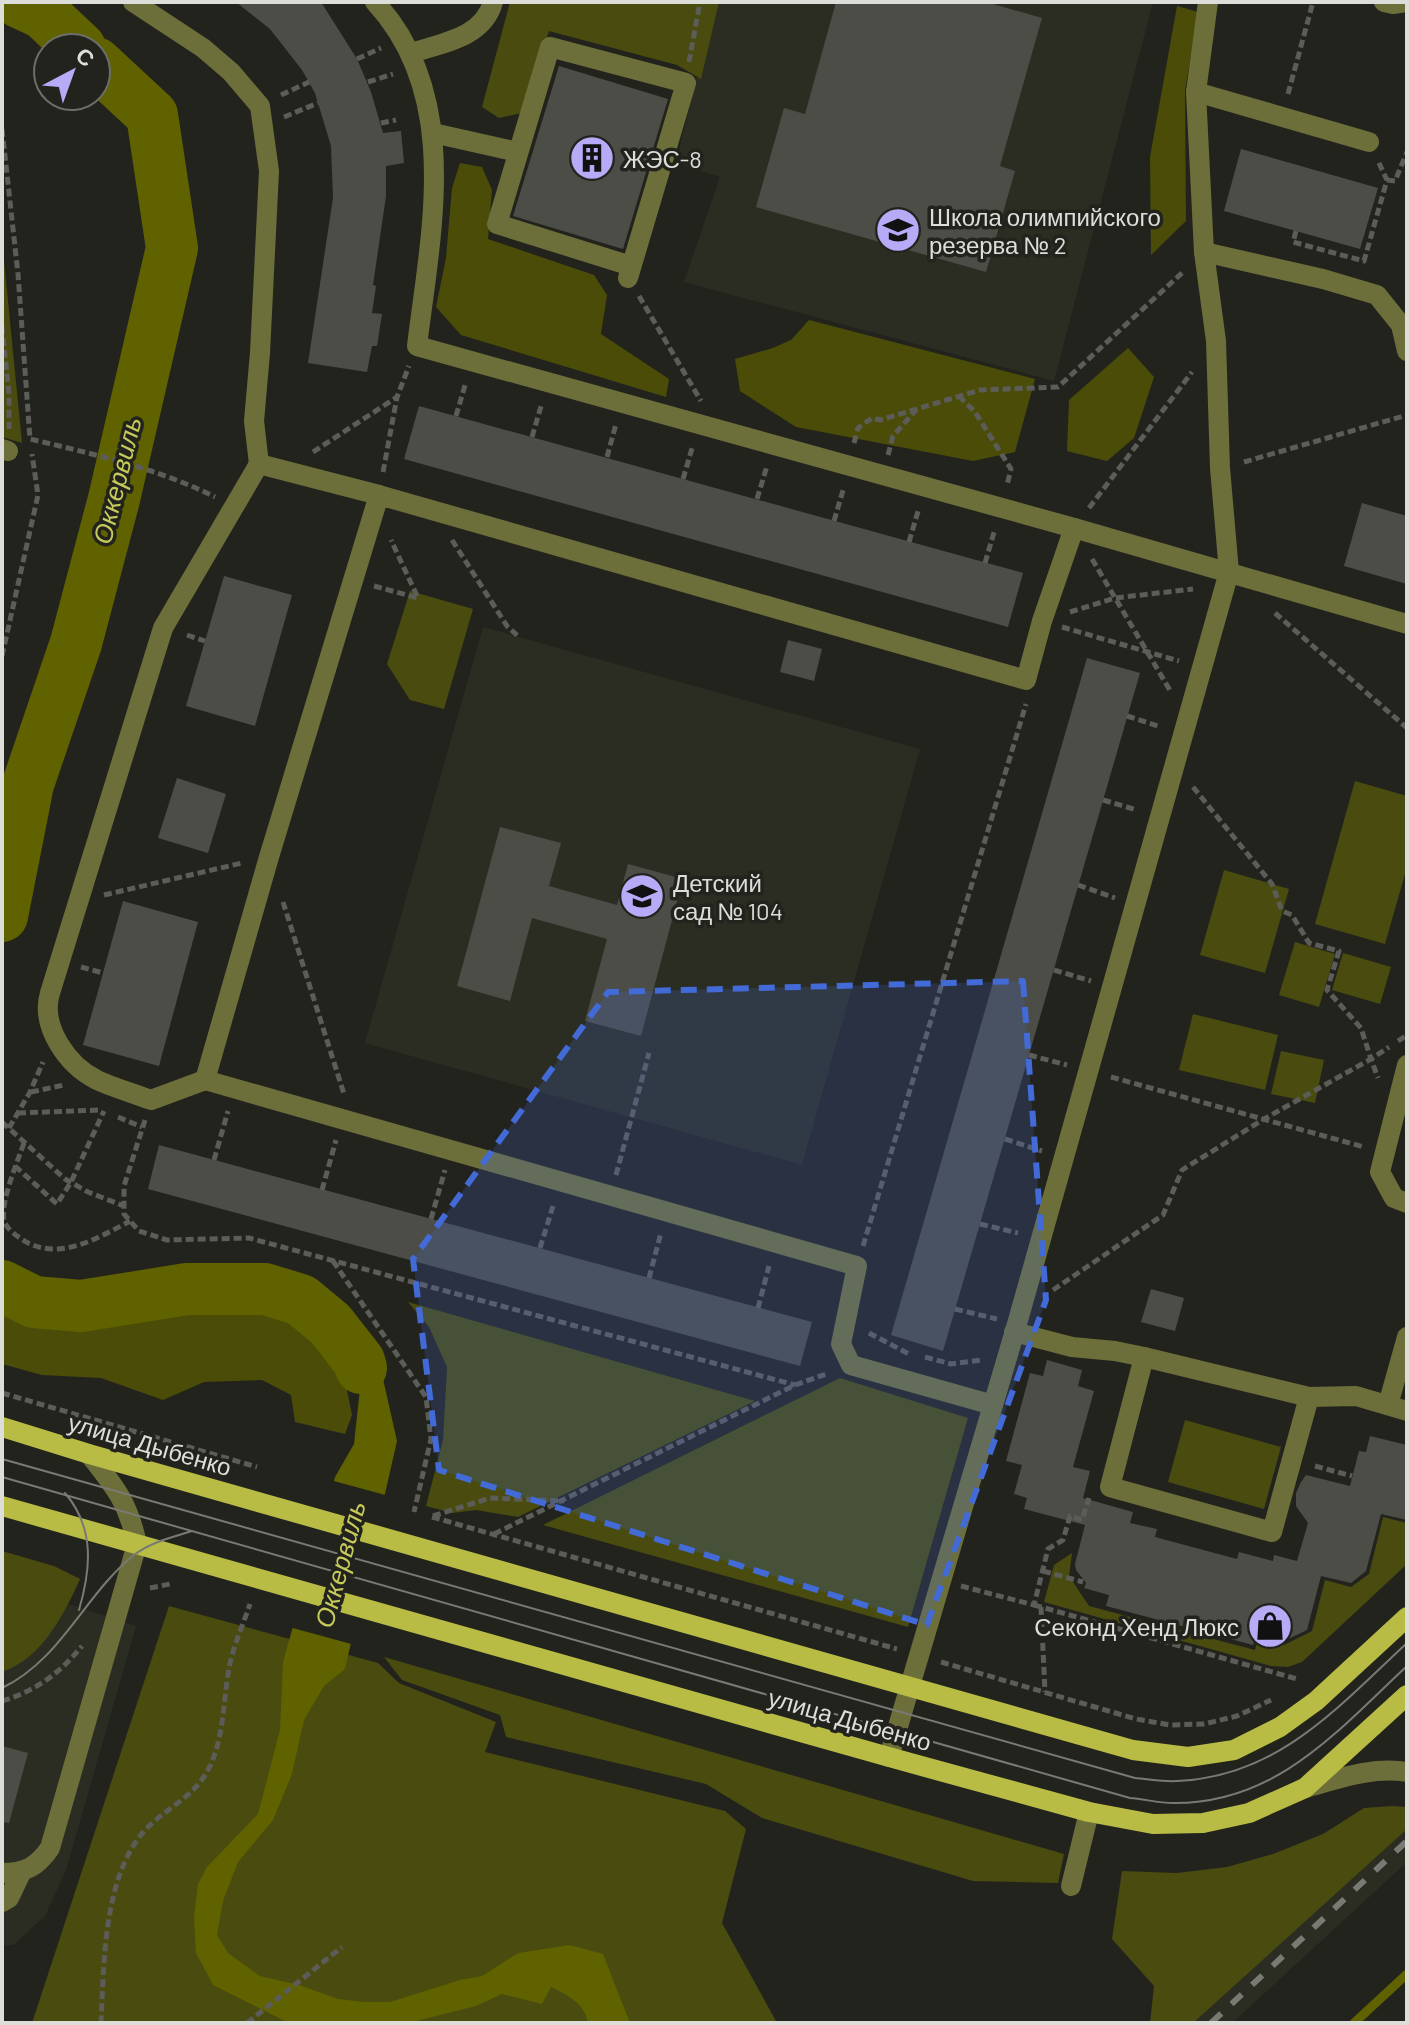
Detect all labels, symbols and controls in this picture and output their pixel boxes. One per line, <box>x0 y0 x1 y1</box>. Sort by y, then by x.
north arrow <box>32 32 112 112</box>
text: С <box>71 41 100 71</box>
building icon: ЖЭС-8 <box>568 134 616 182</box>
place label: ЖЭС-8 <box>623 144 702 173</box>
place label: Школа олимпийского резерва № 2 <box>929 202 1161 259</box>
school or university icon: Школа олимпийского резерва № 2 <box>874 206 922 254</box>
water label: Оккервиль <box>85 413 147 547</box>
place label: Детский сад № 104 <box>673 868 783 925</box>
school or university icon: Детский сад № 104 <box>618 872 666 920</box>
street label: улица Дыбенко <box>65 1407 235 1481</box>
water label: Оккервиль <box>307 1497 371 1631</box>
shop icon: Секонд Хенд Люкс <box>1246 1602 1294 1650</box>
place label: Секонд Хенд Люкс <box>1034 1612 1239 1641</box>
street label: улица Дыбенко <box>765 1682 935 1756</box>

